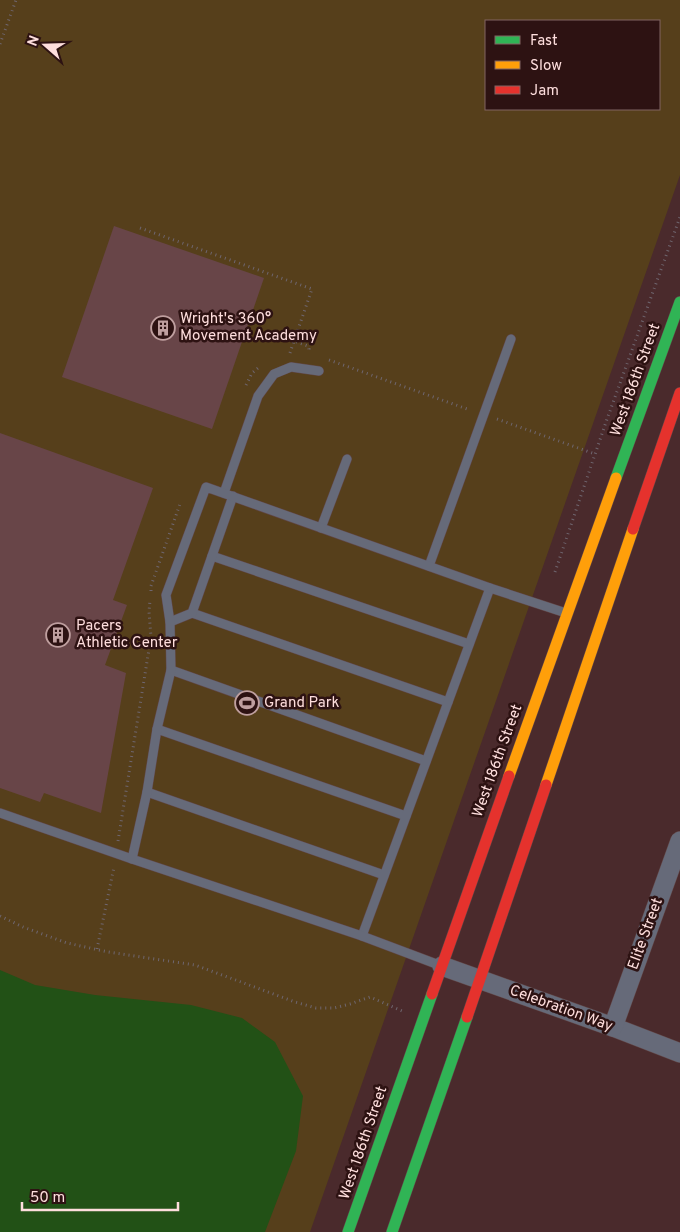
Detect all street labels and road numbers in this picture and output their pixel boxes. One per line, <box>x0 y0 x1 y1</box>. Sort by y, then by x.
street label: West 186th Street <box>607 321 665 439</box>
street label: West 186th Street <box>469 702 527 820</box>
street label: Elite Street <box>624 895 668 973</box>
street label: Celebration Way <box>507 982 615 1037</box>
street label: West 186th Street <box>336 1084 392 1202</box>

